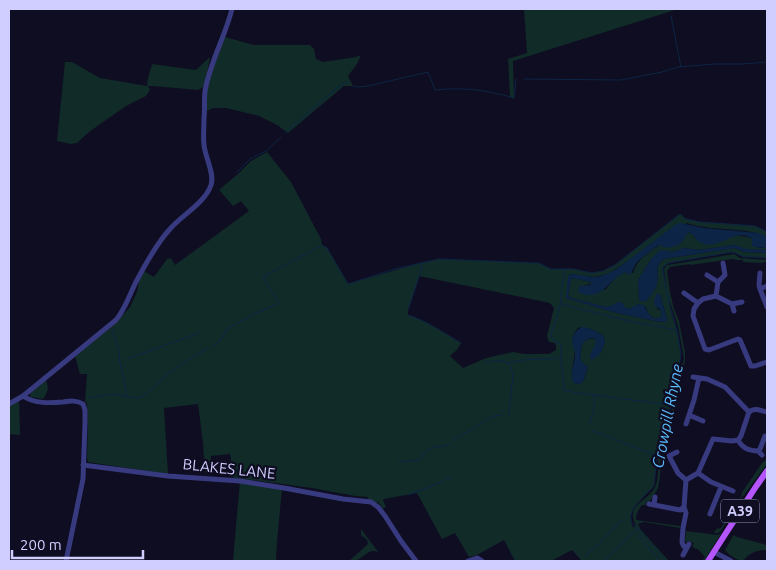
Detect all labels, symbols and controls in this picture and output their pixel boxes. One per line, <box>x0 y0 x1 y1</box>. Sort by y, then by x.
water label: Crowpill Rhyne <box>648 362 686 470</box>
street label: BLAKES LANE <box>182 455 276 482</box>
road number: A39 <box>721 500 759 522</box>
scale bar <box>12 528 144 560</box>
text: 200 m <box>20 536 62 553</box>

